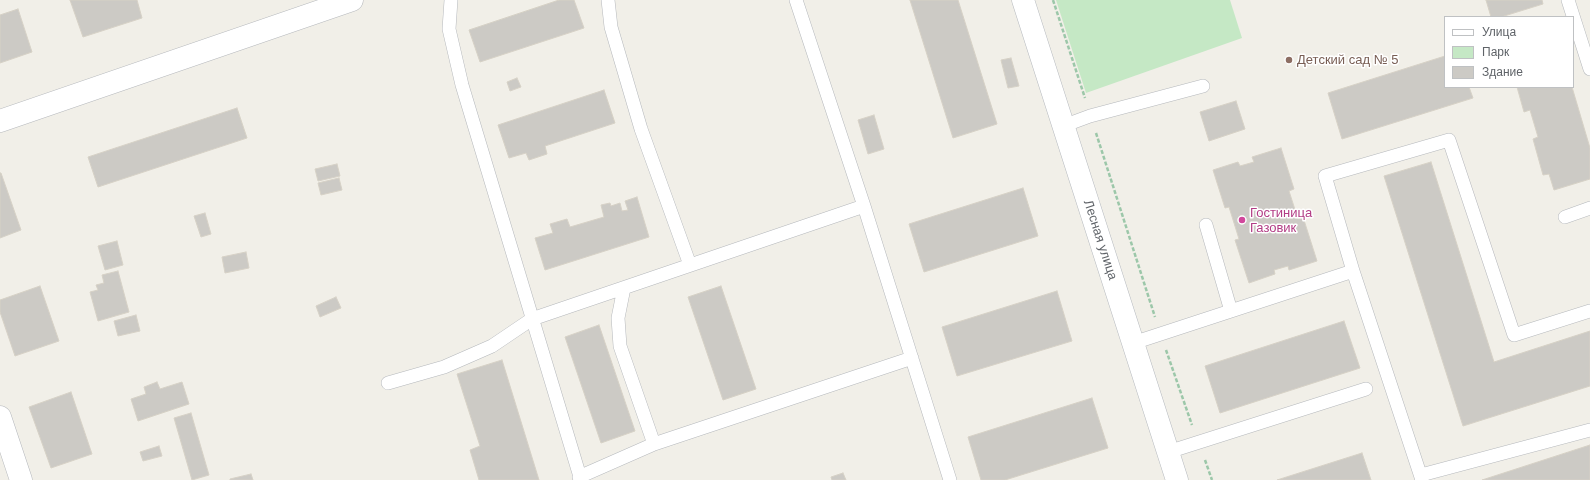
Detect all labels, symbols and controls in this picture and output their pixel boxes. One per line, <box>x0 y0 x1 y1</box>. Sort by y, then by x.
legend <box>1444 16 1574 88</box>
text: Улица <box>1482 25 1516 39</box>
text: Парк <box>1482 45 1509 59</box>
place label: Детский сад № 5 <box>1297 52 1398 68</box>
marker: Детский сад № 5 <box>1284 55 1294 65</box>
text: Здание <box>1482 65 1523 79</box>
street label: Лесная улица <box>1080 198 1120 282</box>
place label: Гостиница Газовик <box>1250 205 1312 236</box>
marker: Гостиница Газовик <box>1237 215 1247 225</box>

